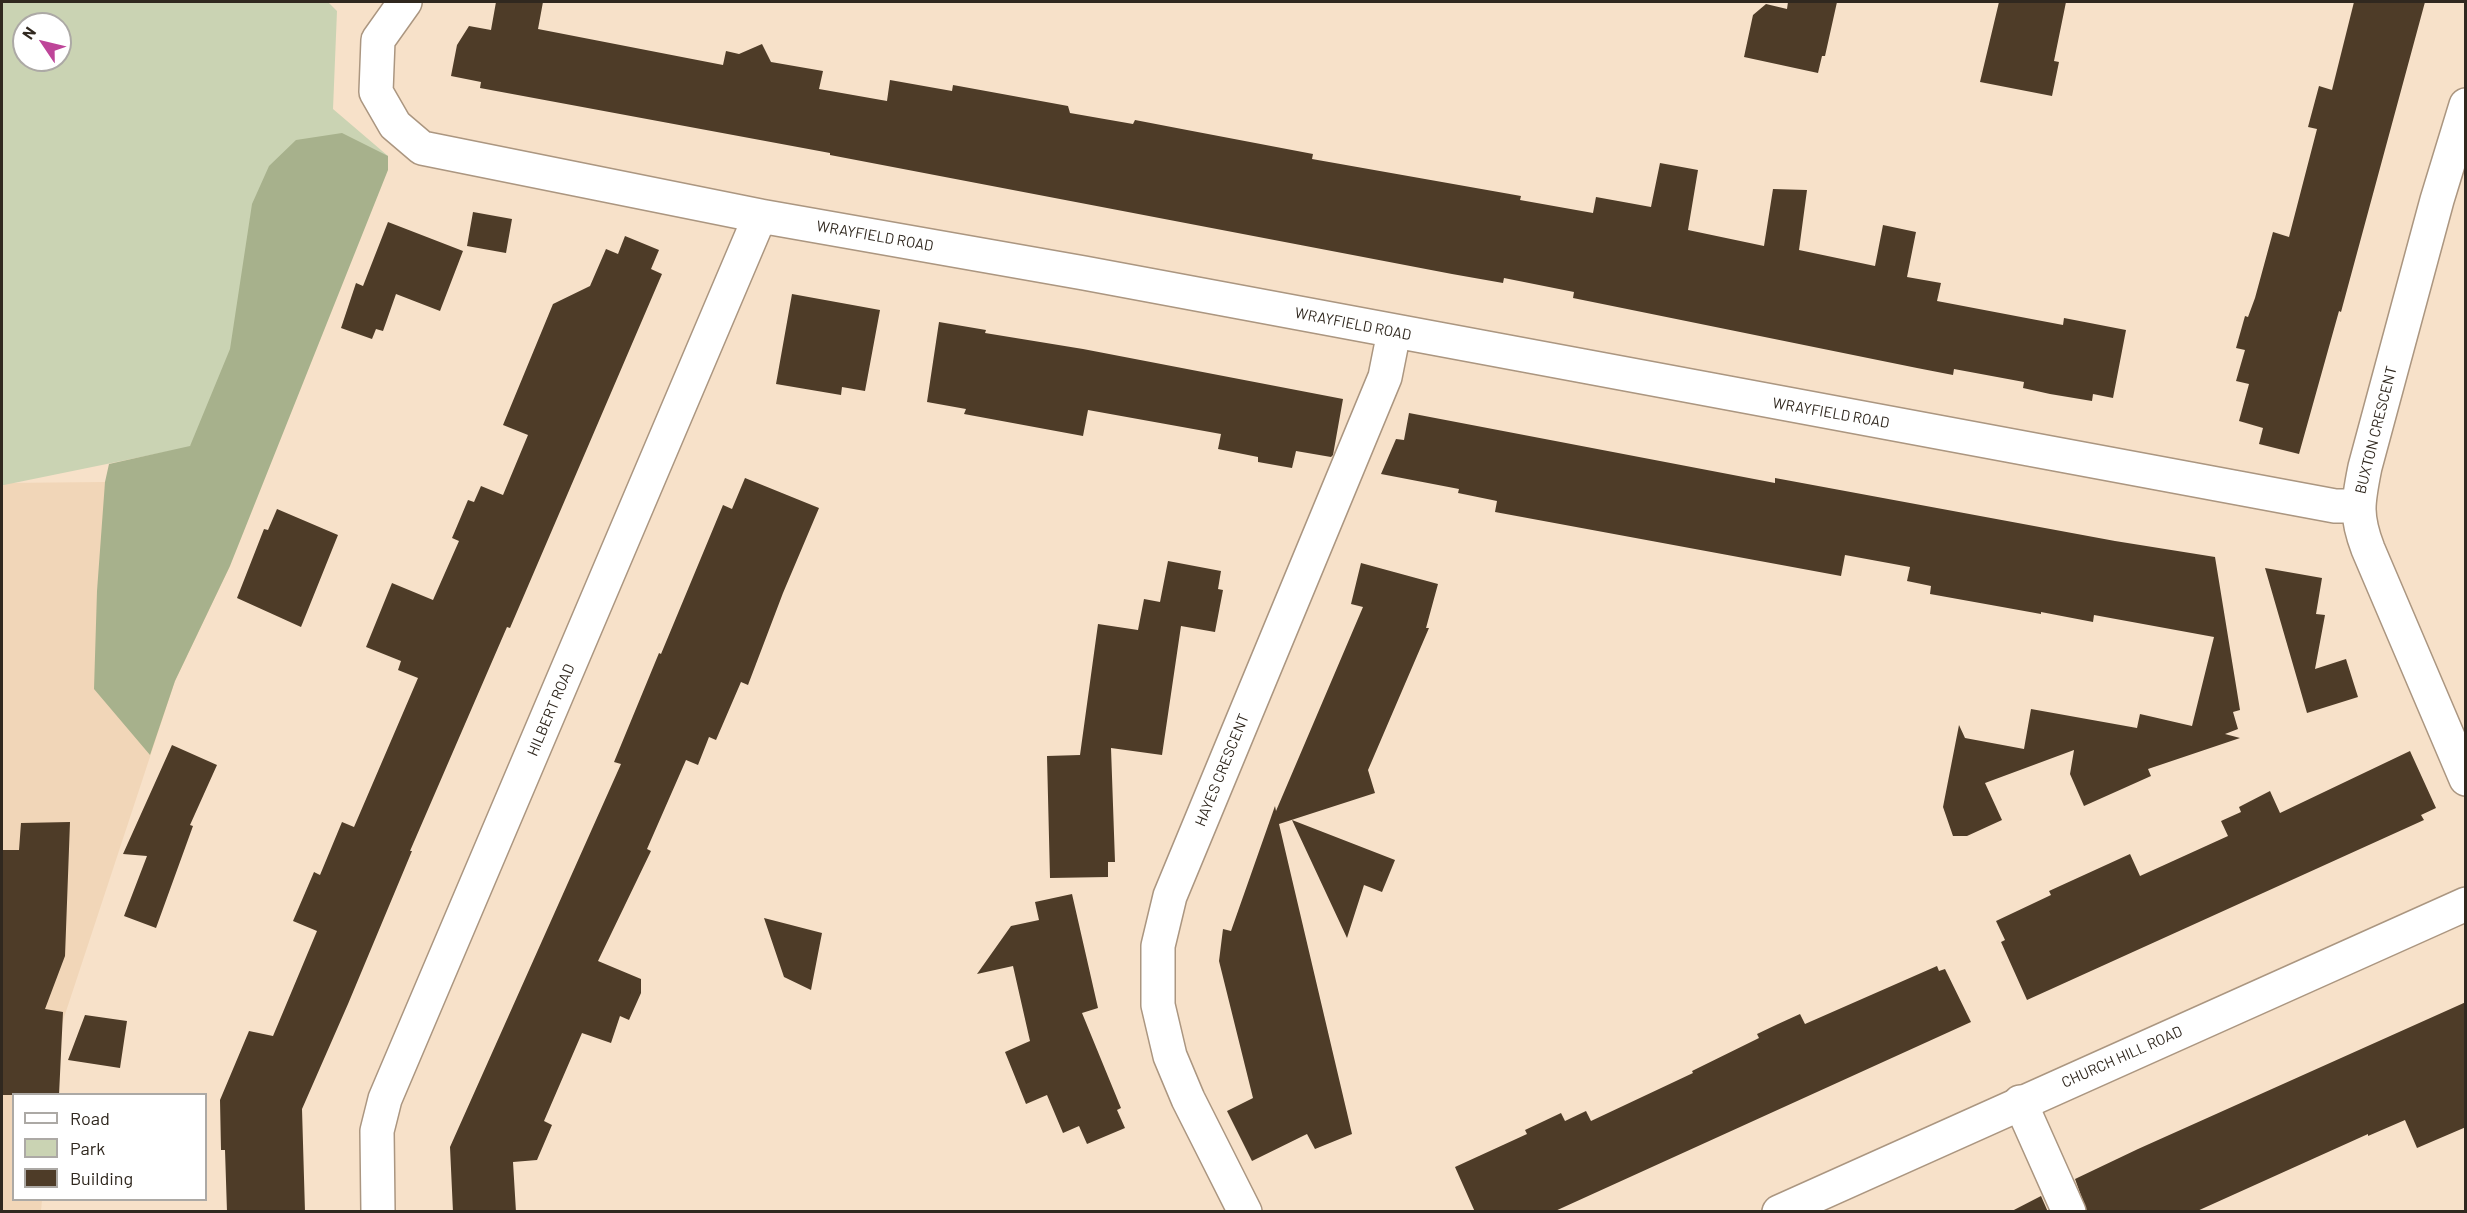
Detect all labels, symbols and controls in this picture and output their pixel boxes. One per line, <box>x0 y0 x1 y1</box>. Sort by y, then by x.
north arrow <box>12 12 72 72</box>
text: N <box>18 23 39 42</box>
street label: WRAYFIELD ROAD <box>815 217 935 255</box>
street label: WRAYFIELD ROAD <box>1293 304 1413 344</box>
street label: BUXTON CRESCENT <box>2351 364 2401 496</box>
street label: WRAYFIELD ROAD <box>1771 394 1891 432</box>
street label: HILBERT ROAD <box>524 661 578 759</box>
street label: HAYES CRESCENT <box>1191 711 1253 829</box>
street label: CHURCH HILL ROAD <box>2059 1022 2185 1092</box>
legend <box>12 1093 207 1201</box>
text: Road <box>70 1107 110 1129</box>
text: Park <box>70 1137 105 1159</box>
text: Building <box>70 1167 133 1189</box>

